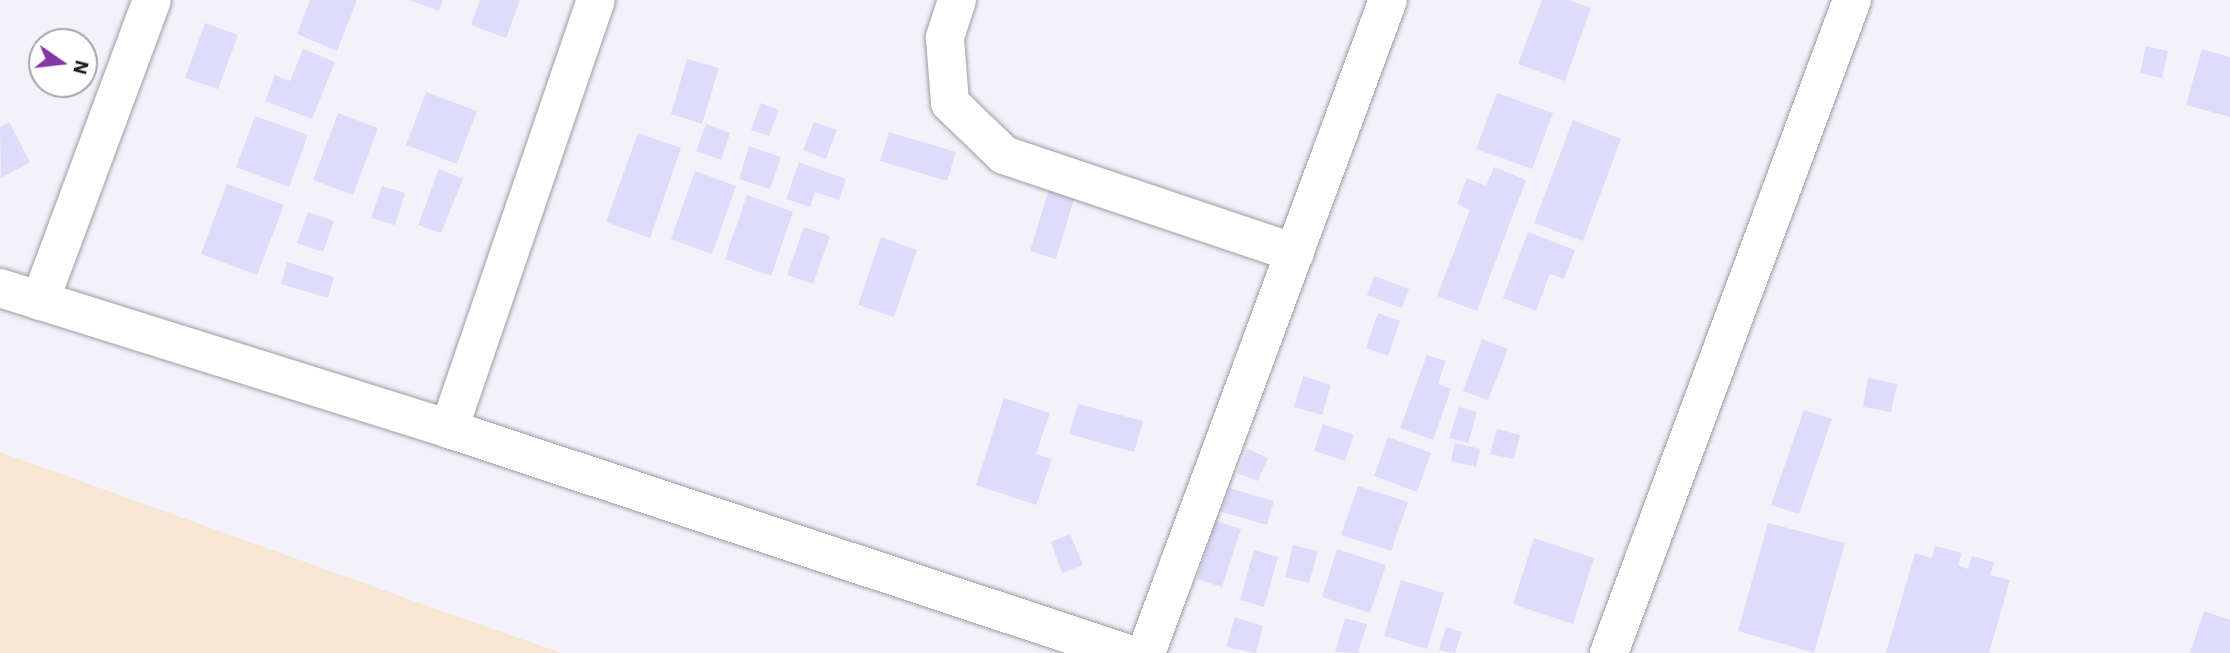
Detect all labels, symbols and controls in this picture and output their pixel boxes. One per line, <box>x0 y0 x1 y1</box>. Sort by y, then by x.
north arrow <box>28 28 98 98</box>
text: N <box>68 58 95 77</box>

